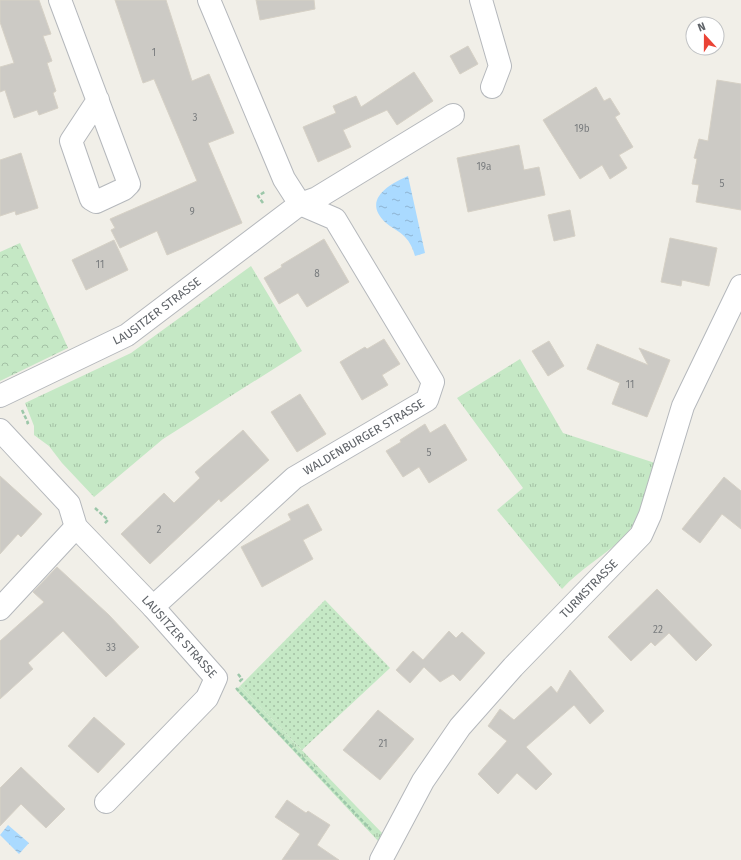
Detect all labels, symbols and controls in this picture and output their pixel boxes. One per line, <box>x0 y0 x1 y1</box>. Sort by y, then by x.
north arrow <box>685 16 725 56</box>
text: N <box>696 20 707 35</box>
house number: 1 <box>152 47 156 59</box>
house number: 3 <box>193 112 198 124</box>
house number: 19b <box>574 123 590 135</box>
house number: 19a <box>477 161 491 173</box>
house number: 5 <box>719 178 725 190</box>
house number: 9 <box>189 206 195 218</box>
house number: 11 <box>96 259 104 271</box>
house number: 8 <box>314 268 320 280</box>
street label: LAUSITZER STRASSE <box>111 274 204 348</box>
house number: 11 <box>626 379 634 391</box>
street label: WALDENBURGER STRASSE <box>301 396 427 478</box>
house number: 5 <box>426 447 432 459</box>
house number: 2 <box>157 524 162 536</box>
street label: TURMSTRASSE <box>557 556 621 621</box>
street label: LAUSITZER STRASSE <box>139 593 220 681</box>
house number: 22 <box>653 624 663 636</box>
house number: 33 <box>106 642 116 654</box>
house number: 21 <box>378 738 388 750</box>

